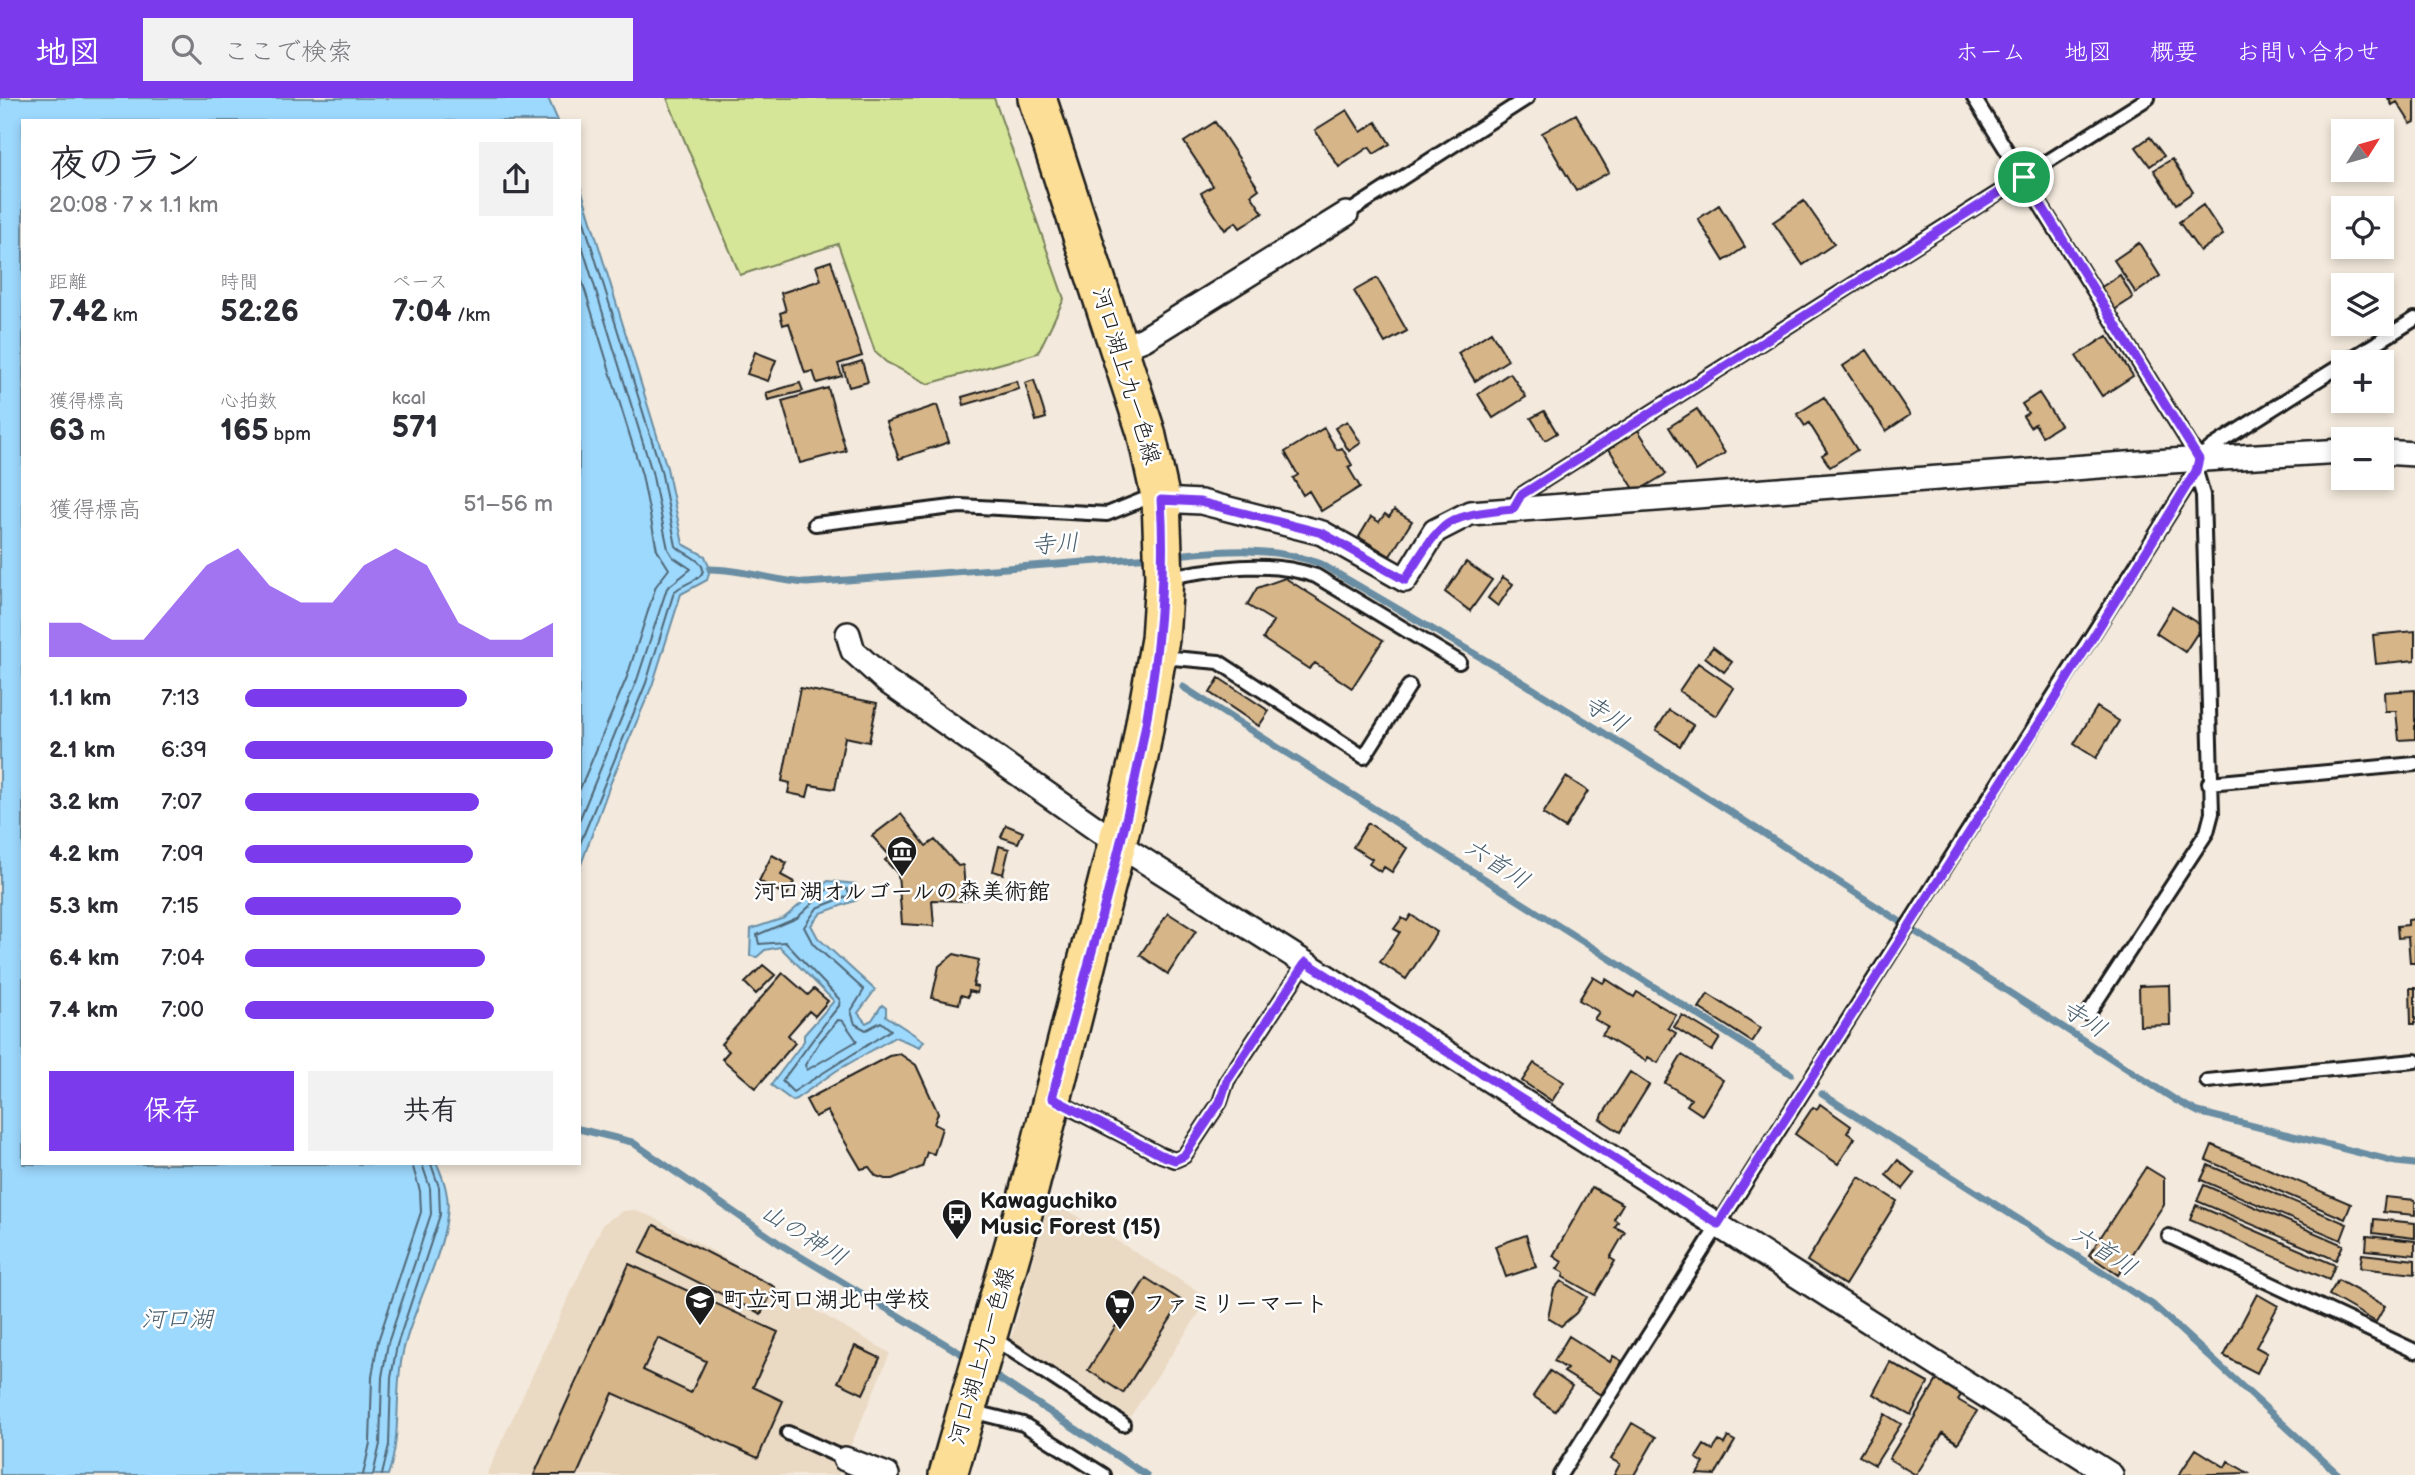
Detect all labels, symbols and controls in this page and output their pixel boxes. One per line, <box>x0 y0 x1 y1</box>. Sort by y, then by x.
search box <box>143 18 633 81</box>
icon: search <box>167 30 205 68</box>
text: 地図 <box>35 33 101 73</box>
text: ここで検索 <box>223 37 353 68</box>
text: ホーム <box>1955 38 2026 67</box>
text: 地図 <box>2064 38 2112 67</box>
text: 概要 <box>2150 38 2198 67</box>
text: お問い合わせ <box>2236 38 2380 67</box>
north arrow <box>2331 119 2394 182</box>
map controls <box>2331 119 2394 490</box>
text: 夜のラン <box>49 142 201 187</box>
button: share <box>479 142 553 216</box>
pin <box>1994 147 2054 207</box>
icon: arrive <box>2005 158 2043 196</box>
text: 20:08 · 7 × 1.1 km <box>49 191 218 219</box>
button: locate <box>2331 196 2394 259</box>
text: 距離 <box>49 271 87 294</box>
text: 時間 <box>220 271 258 294</box>
text: ペース <box>392 271 448 294</box>
button: layers <box>2331 273 2394 336</box>
street label: 河口湖上九一色線 <box>1086 284 1166 468</box>
text: 7.42 <box>49 294 108 330</box>
text: 52:26 <box>220 294 299 330</box>
text: 7:04 <box>392 294 452 330</box>
text: km <box>108 304 138 327</box>
text: /km <box>452 304 491 327</box>
button: + <box>2331 350 2394 413</box>
text: kcal <box>392 387 426 410</box>
text: 獲得標高 <box>49 390 125 413</box>
text: 心拍数 <box>220 390 277 413</box>
text: 571 <box>392 410 438 446</box>
text: 63 <box>49 413 85 449</box>
text: 165 <box>220 413 268 449</box>
text: m <box>85 423 106 446</box>
text: bpm <box>268 423 311 446</box>
button: − <box>2331 427 2394 490</box>
text: 51–56 m <box>463 490 553 518</box>
text: 獲得標高 <box>49 496 141 524</box>
water label: 寺川 <box>1030 528 1080 560</box>
text: 1.1 km <box>49 684 111 712</box>
text: 7:13 <box>161 684 200 712</box>
water label: 寺川 <box>1578 689 1634 739</box>
text: 2.1 km <box>49 736 115 764</box>
text: 6:39 <box>161 736 207 764</box>
text: 3.2 km <box>49 788 119 816</box>
text: 7:07 <box>161 788 202 816</box>
water label: 六首川 <box>1459 832 1535 896</box>
museum icon: 河口湖オルゴールの森美術館 <box>885 834 919 878</box>
text: 4.2 km <box>49 840 119 868</box>
text: 7:09 <box>161 840 204 868</box>
place label: 河口湖オルゴールの森美術館 <box>754 878 1050 906</box>
text: 5.3 km <box>49 892 119 920</box>
text: 7:15 <box>161 892 199 920</box>
text: 6.4 km <box>49 944 119 972</box>
text: 7:04 <box>161 944 205 972</box>
water label: 寺川 <box>2056 994 2112 1044</box>
text: 7.4 km <box>49 996 118 1024</box>
text: 7:00 <box>161 996 204 1024</box>
button: 保存 <box>49 1071 294 1151</box>
button: 共有 <box>308 1071 553 1151</box>
place label: Kawaguchiko Music Forest (15) <box>980 1187 1161 1241</box>
water label: 山の神川 <box>756 1197 852 1273</box>
bus stop icon: Kawaguchiko Music Forest (15) <box>940 1197 974 1241</box>
water label: 六首川 <box>2066 1219 2142 1283</box>
street label: 河口湖上九一色線 <box>943 1264 1021 1448</box>
school or university icon: 町立河口湖北中学校 <box>683 1283 717 1327</box>
place label: 町立河口湖北中学校 <box>723 1286 930 1314</box>
supermarket icon: ファミリーマート <box>1103 1287 1137 1331</box>
place label: ファミリーマート <box>1143 1290 1328 1318</box>
water label: 河口湖 <box>141 1305 215 1334</box>

